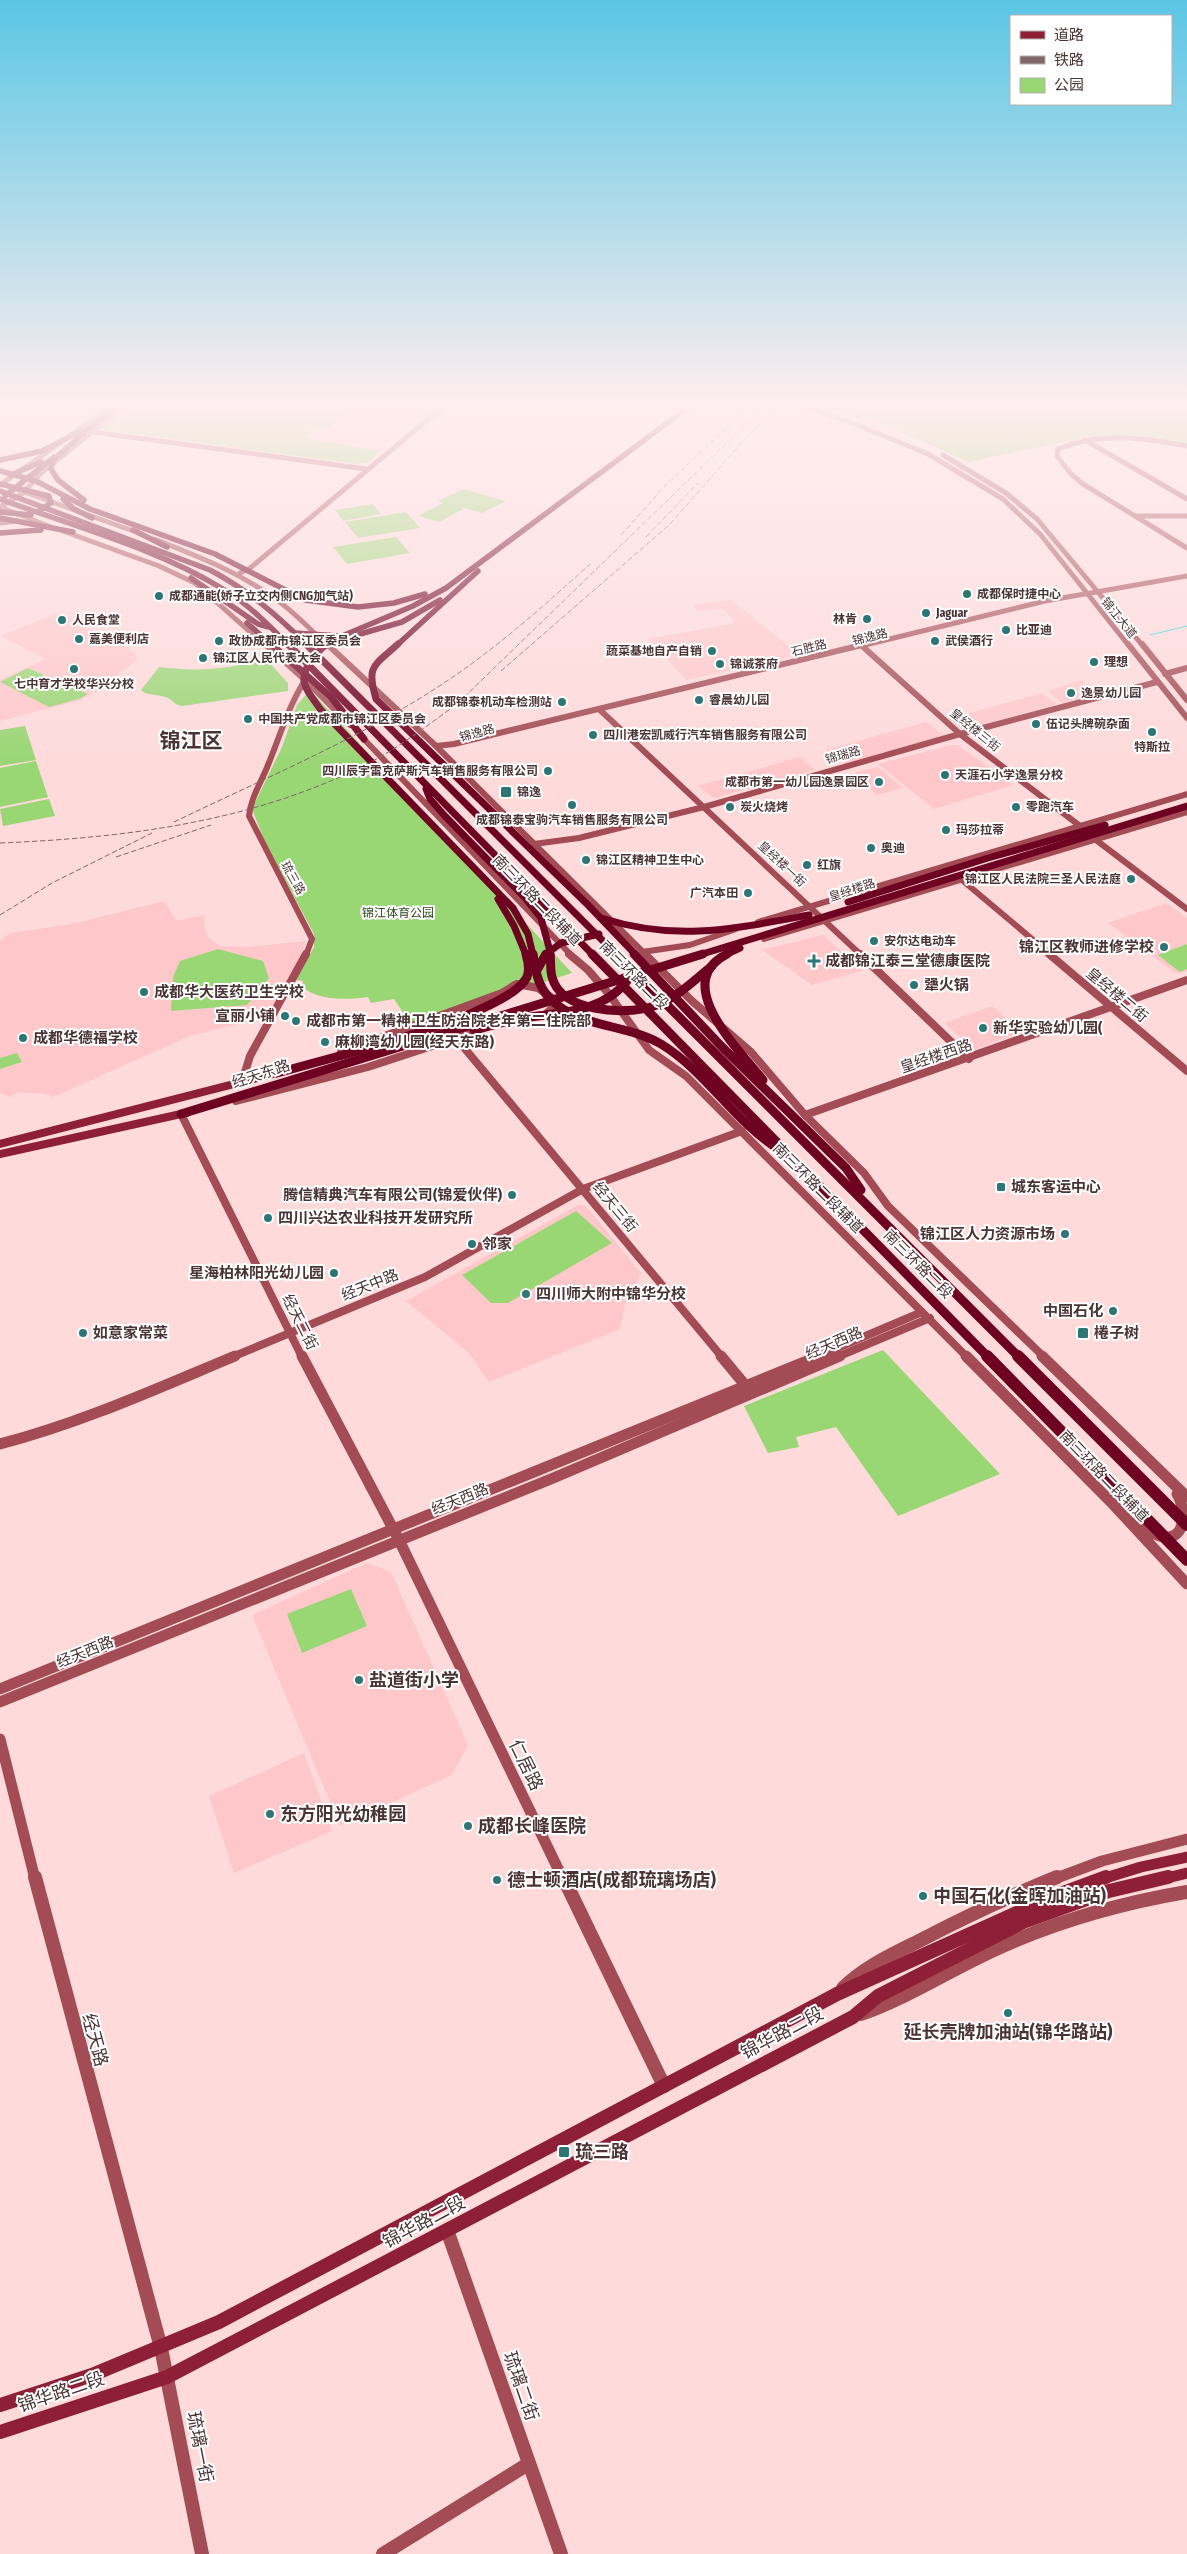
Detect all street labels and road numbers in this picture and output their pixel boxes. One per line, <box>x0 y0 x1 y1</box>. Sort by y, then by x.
street label: 锦江大道 <box>1098 595 1140 641</box>
street label: 锦逸路 <box>851 626 889 648</box>
street label: 石胜路 <box>790 637 828 659</box>
street label: 皇经楼三街 <box>947 706 1003 754</box>
street label: 锦逸路 <box>458 722 496 744</box>
street label: 锦瑞路 <box>824 743 862 767</box>
street label: 皇经楼一街 <box>755 838 809 890</box>
street label: 南三环路二段辅道 <box>489 851 585 949</box>
street label: 琉三路 <box>278 859 308 897</box>
street label: 皇经楼路 <box>827 876 877 904</box>
street label: 南三环路二段 <box>596 937 672 1013</box>
street label: 皇经楼二街 <box>1082 964 1152 1026</box>
street label: 皇经楼西路 <box>898 1035 974 1077</box>
street label: 经天东路 <box>230 1056 292 1092</box>
street label: 南三环路二段辅道 <box>769 1139 867 1237</box>
street label: 经天三街 <box>589 1178 641 1236</box>
street label: 南三环路二段 <box>880 1226 956 1302</box>
street label: 经天中路 <box>339 1265 401 1305</box>
street label: 经天二街 <box>278 1291 322 1353</box>
street label: 经天西路 <box>803 1323 865 1363</box>
street label: 南三环路二段辅道 <box>1056 1427 1152 1525</box>
street label: 经天西路 <box>429 1479 491 1519</box>
street label: 经天西路 <box>54 1632 116 1672</box>
street label: 仁居路 <box>504 1736 548 1794</box>
street label: 锦华路二段 <box>737 2002 827 2064</box>
street label: 经天路 <box>77 2011 113 2069</box>
street label: 锦华路二段 <box>379 2191 469 2253</box>
street label: 琉璃二街 <box>499 2348 543 2424</box>
street label: 锦华路二段 <box>15 2367 107 2417</box>
street label: 琉璃一街 <box>182 2410 218 2484</box>

